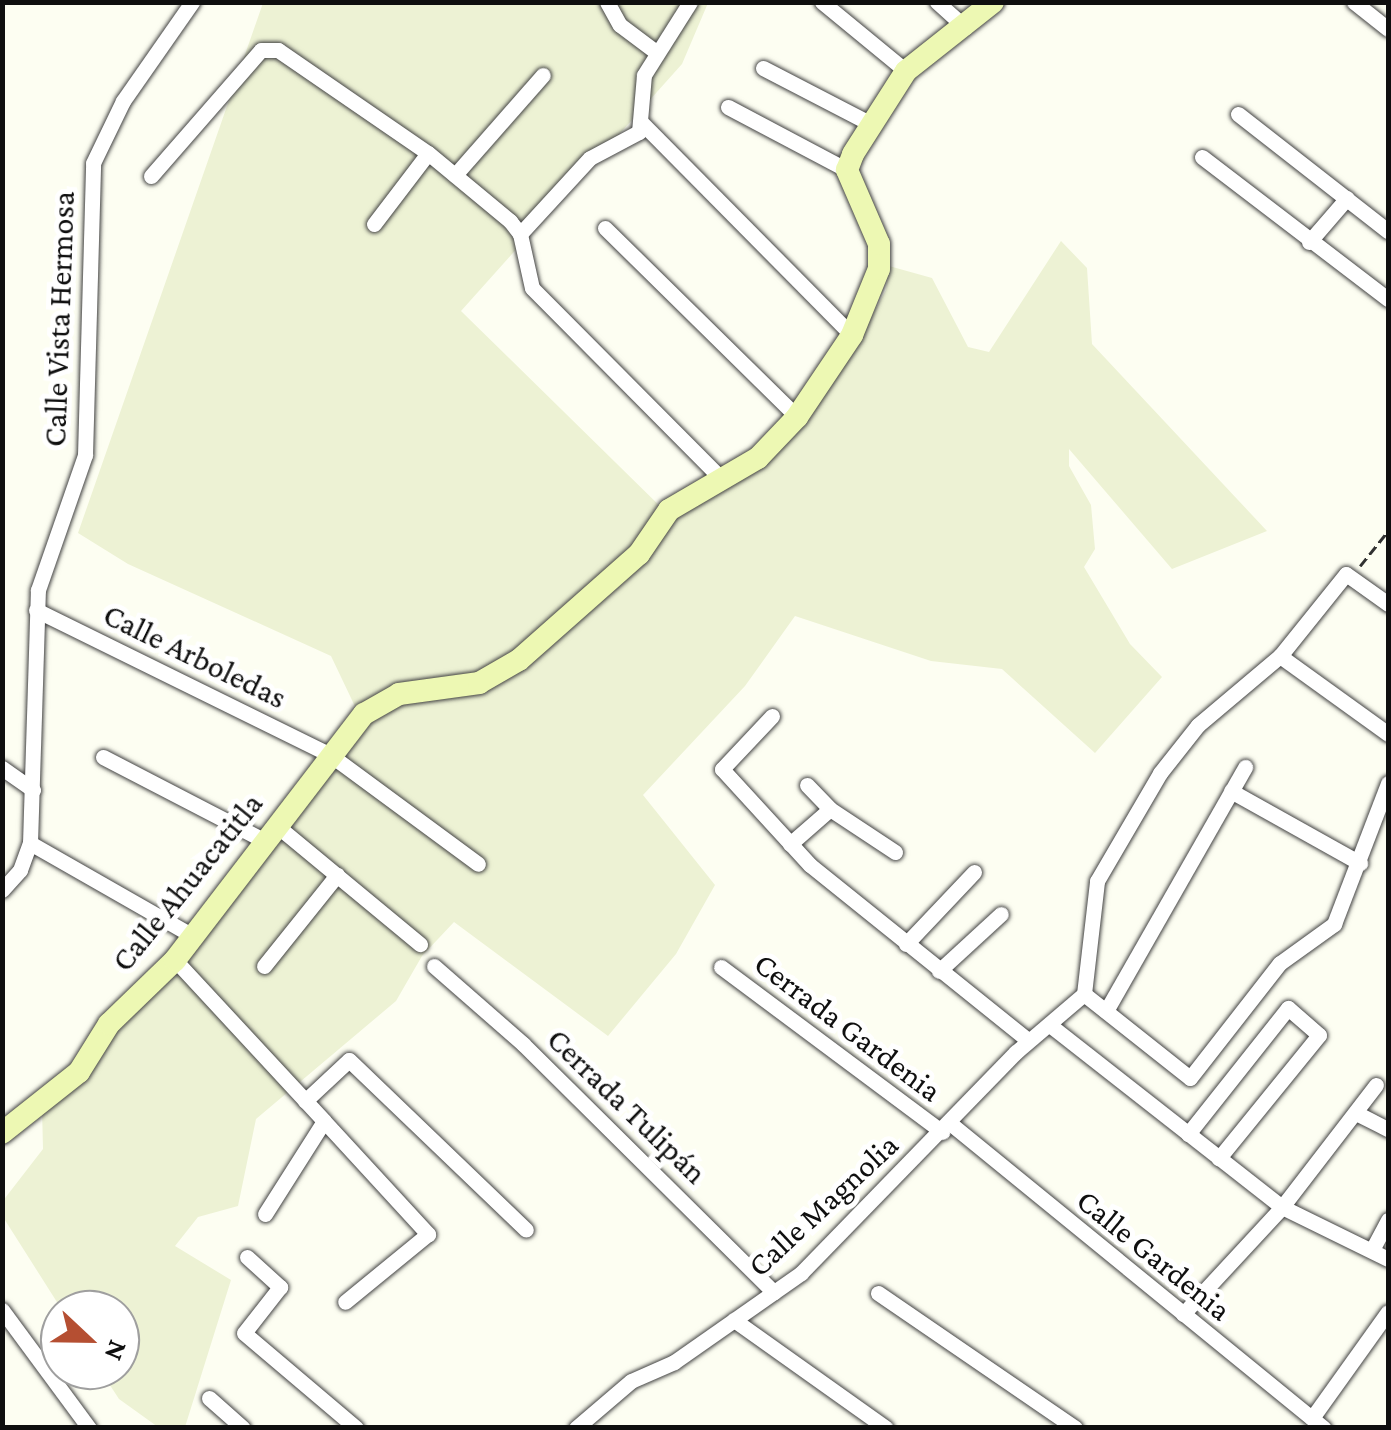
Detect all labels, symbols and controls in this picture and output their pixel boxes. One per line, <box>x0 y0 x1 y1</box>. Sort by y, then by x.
street label: Calle Vista Hermosa <box>35 191 83 447</box>
street label: Calle Arboledas <box>97 595 293 717</box>
street label: Calle Ahuacatitla <box>103 785 271 979</box>
street label: Cerrada Gardenia <box>747 944 949 1110</box>
street label: Cerrada Tulipán <box>539 1020 715 1192</box>
street label: Calle Magnolia <box>740 1126 906 1284</box>
street label: Calle Gardenia <box>1069 1181 1239 1329</box>
north arrow <box>40 1290 140 1390</box>
text: N <box>98 1336 134 1365</box>

